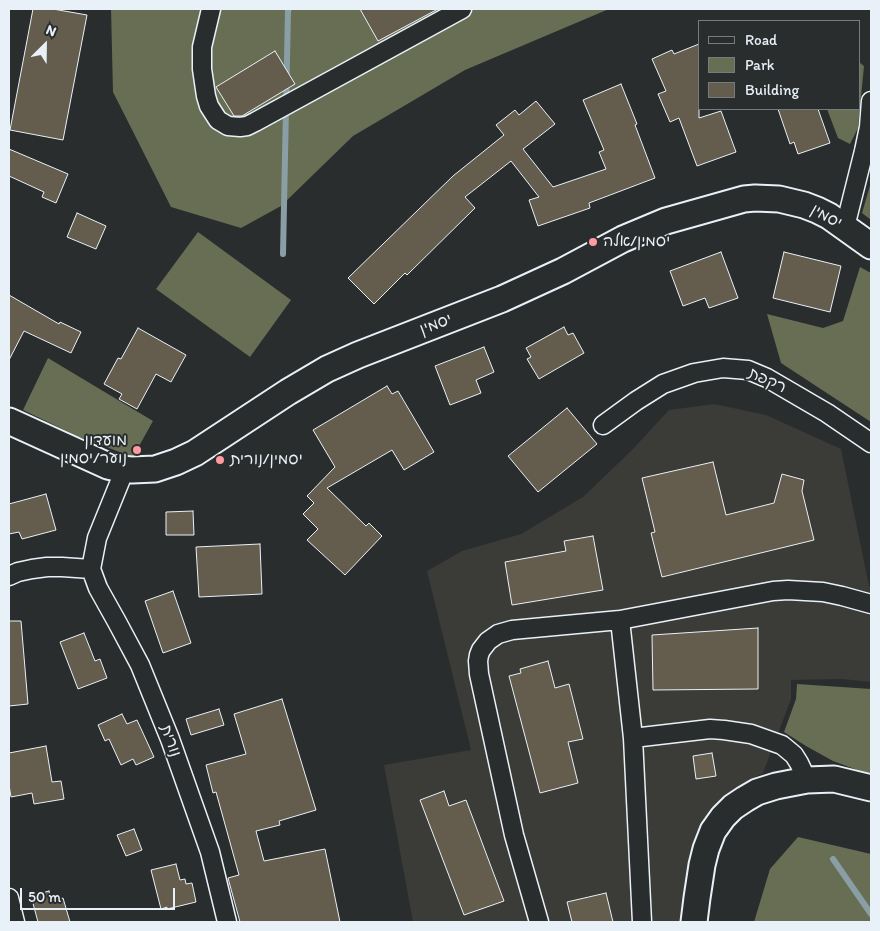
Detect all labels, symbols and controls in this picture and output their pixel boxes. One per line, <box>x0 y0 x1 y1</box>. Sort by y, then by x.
north arrow <box>20 20 70 70</box>
legend <box>698 20 860 110</box>
text: N <box>43 21 59 40</box>
text: Road <box>745 31 777 49</box>
text: Park <box>745 56 775 74</box>
text: Building <box>745 81 799 99</box>
street label: יסמין <box>807 201 845 233</box>
place label: יסמין/אלה <box>603 232 670 252</box>
marker: יסמין/אלה <box>587 236 599 248</box>
street label: יסמין <box>417 310 455 340</box>
street label: רקפת <box>745 364 789 398</box>
place label: מועדון נוער/יסמין <box>60 431 127 469</box>
marker: מועדון נוער/יסמין <box>131 444 143 456</box>
place label: יסמין/נורית <box>230 450 302 470</box>
marker: יסמין/נורית <box>214 454 226 466</box>
street label: נורית <box>155 722 185 760</box>
scale bar <box>22 878 178 910</box>
text: 50 m <box>28 888 61 906</box>

